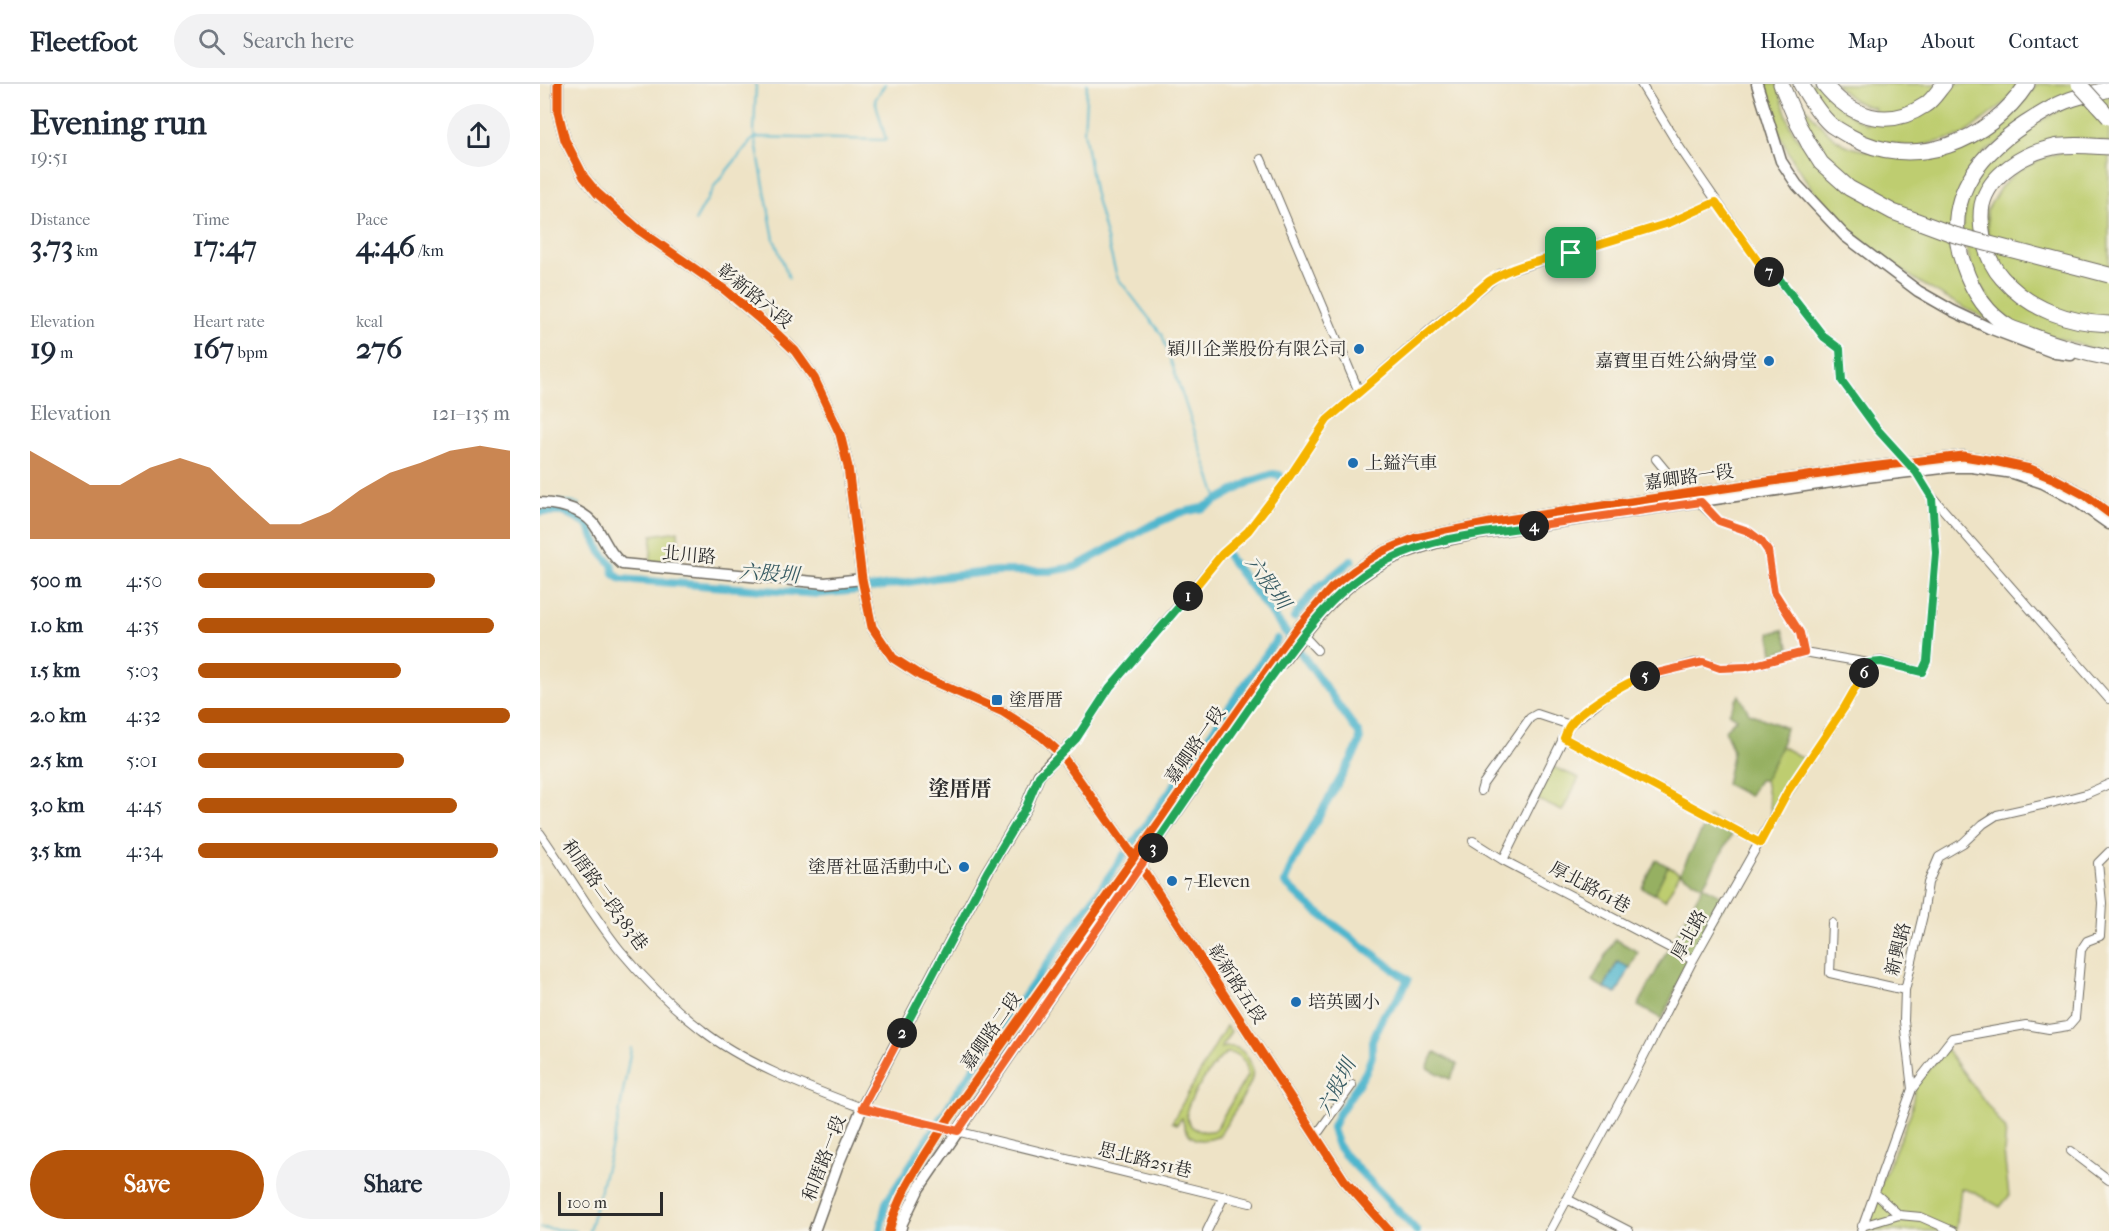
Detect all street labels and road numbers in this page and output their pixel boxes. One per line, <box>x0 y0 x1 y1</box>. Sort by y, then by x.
street label: 彰新路六段 <box>713 260 796 333</box>
street label: 嘉卿路一段 <box>1643 461 1735 494</box>
street label: 北川路 <box>661 543 717 568</box>
street label: 嘉卿路一段 <box>1161 702 1230 788</box>
street label: 和厝路二段383巷 <box>557 836 652 955</box>
street label: 厚北路61巷 <box>1546 857 1634 917</box>
street label: 厚北路 <box>1667 907 1712 964</box>
street label: 新興路 <box>1882 920 1915 978</box>
street label: 彰新路五段 <box>1203 941 1270 1028</box>
street label: 嘉卿路二段 <box>957 988 1026 1074</box>
street label: 和厝路一段 <box>799 1112 850 1204</box>
street label: 思北路251巷 <box>1096 1139 1194 1182</box>

